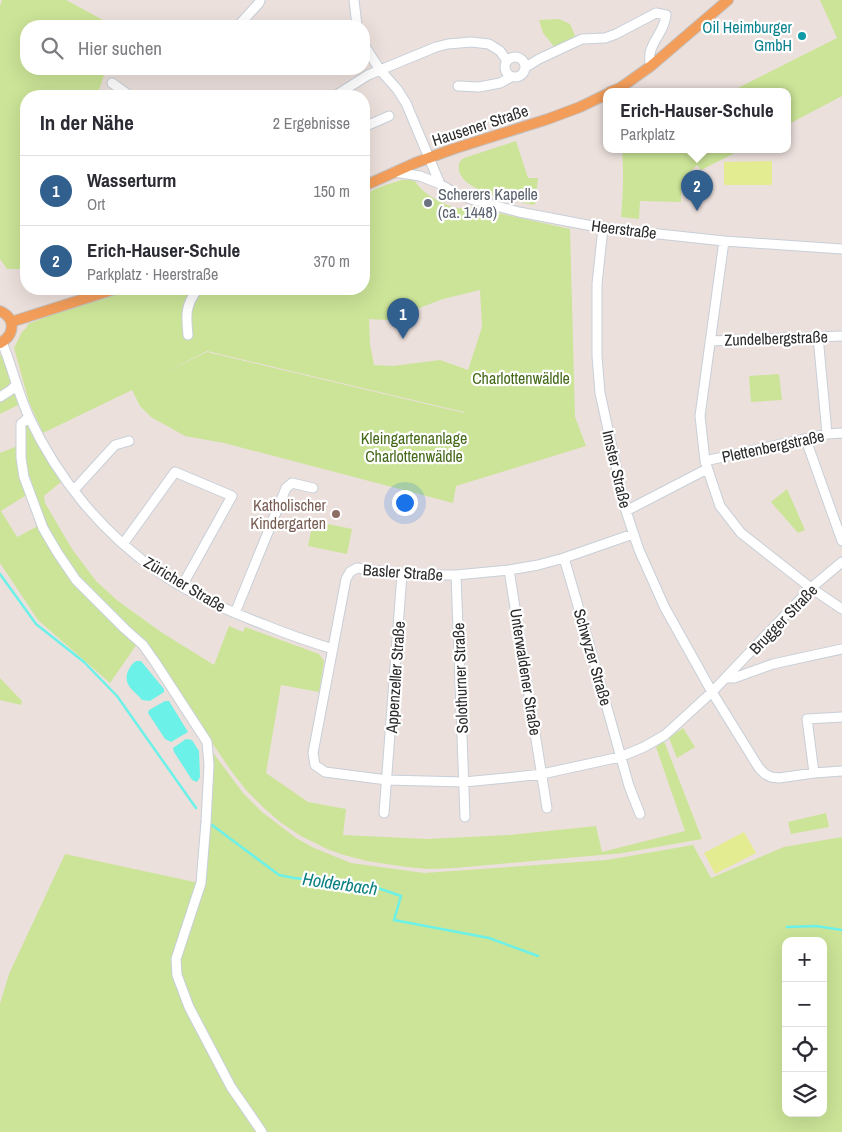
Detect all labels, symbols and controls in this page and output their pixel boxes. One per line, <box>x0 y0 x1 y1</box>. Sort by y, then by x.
place label: Oil Heimburger GmbH <box>702 16 793 56</box>
search box <box>20 20 370 75</box>
marker: Oil Heimburger GmbH <box>796 30 808 42</box>
icon: search <box>38 34 66 62</box>
text: Hier suchen <box>78 35 162 61</box>
popup <box>603 88 791 153</box>
text: Erich-Hauser-Schule <box>620 97 774 123</box>
street label: Hausener Straße <box>429 99 531 151</box>
text: In der Nähe <box>40 108 134 137</box>
text: 2 Ergebnisse <box>273 112 350 134</box>
text: Parkplatz <box>620 123 675 145</box>
text: Wasserturm <box>87 167 176 193</box>
pin: 2 <box>681 170 713 211</box>
text: 1 <box>52 180 60 202</box>
text: 150 m <box>314 180 350 202</box>
place label: Scherers Kapelle (ca. 1448) <box>438 183 538 223</box>
text: Ort <box>87 193 105 215</box>
marker: Scherers Kapelle (ca. 1448) <box>422 197 434 209</box>
street label: Heerstraße <box>590 214 658 244</box>
text: Erich-Hauser-Schule <box>87 237 240 263</box>
text: 2 <box>52 250 60 272</box>
text: 370 m <box>314 250 350 272</box>
text: Parkplatz · Heerstraße <box>87 263 218 285</box>
pin: 1 <box>387 298 419 339</box>
street label: Zundelbergstraße <box>724 325 828 351</box>
park label: Charlottenwäldle <box>472 367 570 389</box>
street label: Plettenbergstraße <box>720 424 826 468</box>
park label: Kleingartenanlage Charlottenwäldle <box>361 427 467 467</box>
street label: Imster Straße <box>597 428 637 510</box>
your location <box>392 490 418 516</box>
place label: Katholischer Kindergarten <box>250 494 327 534</box>
marker: Katholischer Kindergarten <box>330 508 342 520</box>
street label: Züricher Straße <box>140 551 230 617</box>
street label: Basler Straße <box>362 558 444 586</box>
street label: Brugger Straße <box>744 579 822 659</box>
street label: Schwyzer Straße <box>569 606 617 708</box>
street label: Unterwaldener Straße <box>505 607 547 737</box>
street label: Appenzeller Straße <box>380 620 410 735</box>
street label: Solothurner Straße <box>447 622 473 734</box>
water label: Holderbach <box>301 866 379 901</box>
map controls <box>782 937 827 1117</box>
button: + <box>782 937 827 982</box>
button: − <box>782 982 827 1027</box>
button: locate <box>782 1027 827 1072</box>
button: layers <box>782 1072 827 1117</box>

